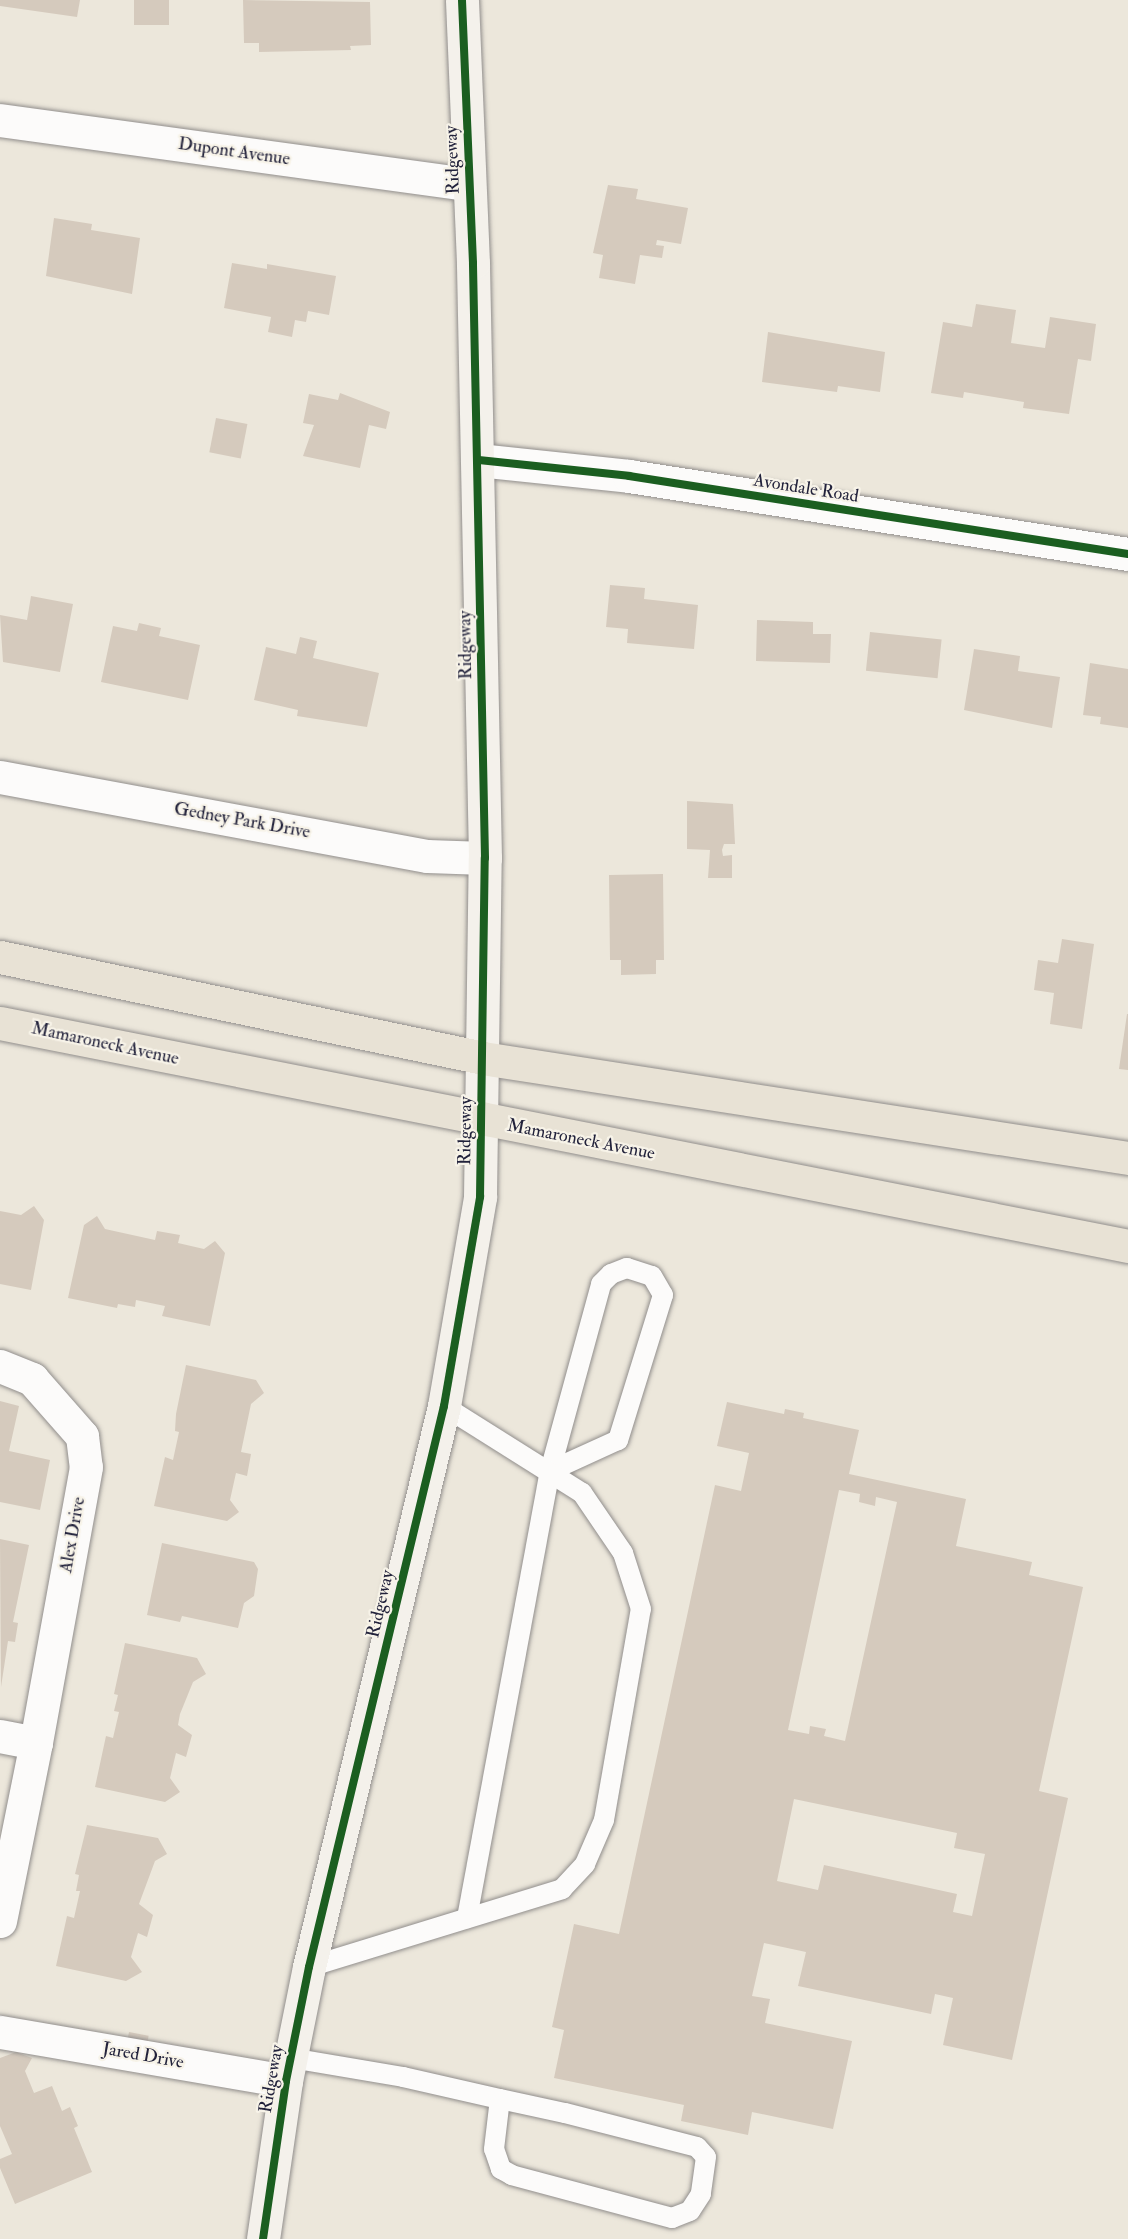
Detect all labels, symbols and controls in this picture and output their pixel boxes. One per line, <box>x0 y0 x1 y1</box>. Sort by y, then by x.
street label: Ridgeway <box>441 125 465 195</box>
street label: Dupont Avenue <box>177 133 291 171</box>
street label: Avondale Road <box>752 470 860 508</box>
street label: Ridgeway <box>455 610 477 680</box>
street label: Gedney Park Drive <box>172 798 312 844</box>
street label: Mamaroneck Avenue <box>29 1018 181 1070</box>
street label: Ridgeway <box>455 1096 477 1166</box>
street label: Mamaroneck Avenue <box>505 1115 657 1165</box>
street label: Alex Drive <box>56 1495 90 1575</box>
street label: Ridgeway <box>363 1568 399 1640</box>
street label: Jared Drive <box>101 2038 185 2074</box>
street label: Ridgeway <box>255 2043 289 2115</box>

